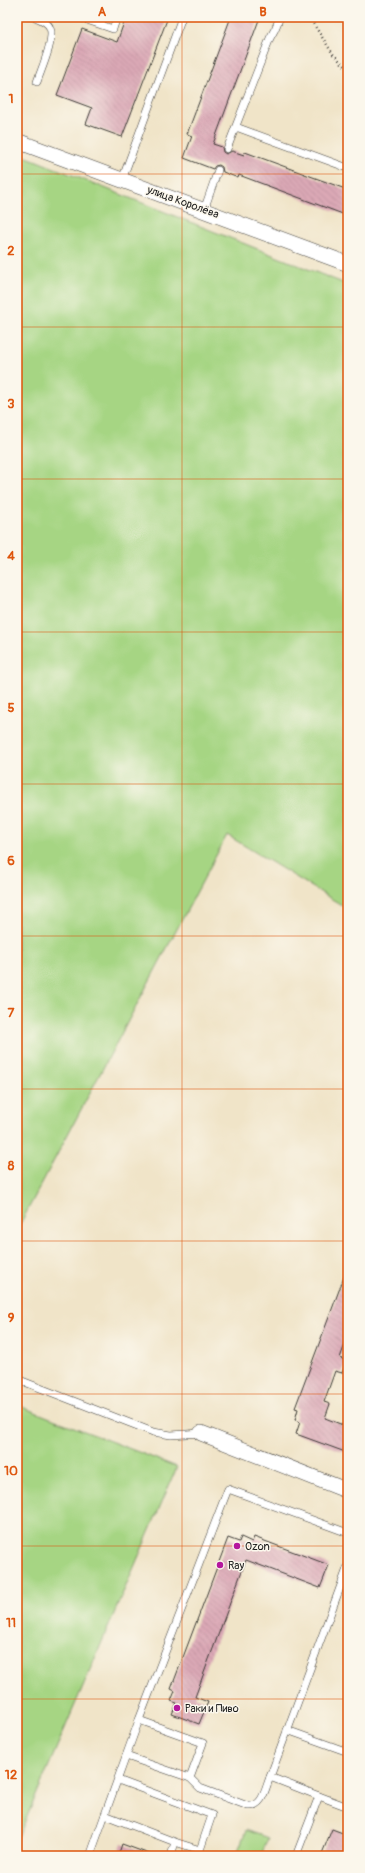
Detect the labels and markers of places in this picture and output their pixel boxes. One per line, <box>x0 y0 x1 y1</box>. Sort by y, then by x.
place label: Ozon <box>245 1540 270 1553</box>
marker: Ozon <box>232 1541 242 1551</box>
place label: Ray <box>228 1559 244 1572</box>
marker: Ray <box>215 1560 225 1570</box>
place label: Раки и Пиво <box>185 1702 239 1715</box>
marker: Раки и Пиво <box>172 1703 182 1713</box>

